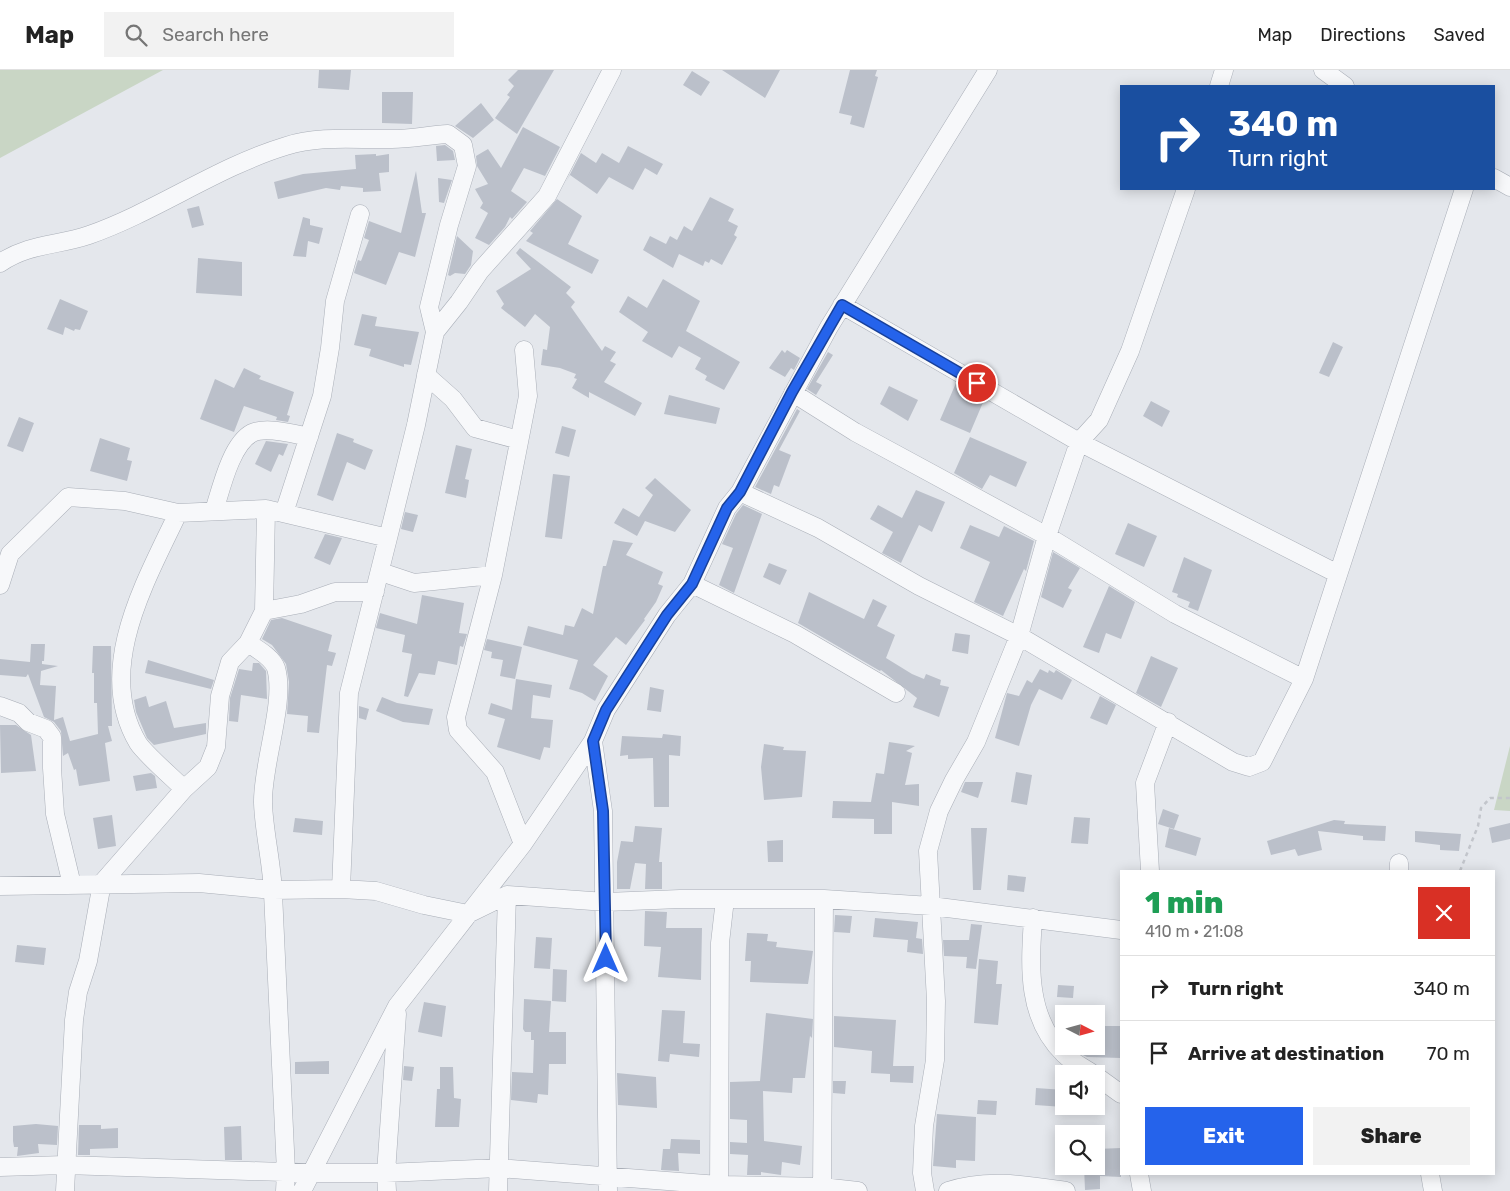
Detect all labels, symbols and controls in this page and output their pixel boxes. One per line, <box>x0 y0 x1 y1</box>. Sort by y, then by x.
search box <box>104 12 454 57</box>
text: Map <box>25 21 74 49</box>
icon: search <box>122 21 150 49</box>
text: Search here <box>162 23 269 46</box>
text: Map <box>1257 24 1292 46</box>
text: Directions <box>1320 24 1406 46</box>
text: Saved <box>1434 24 1485 46</box>
text: 340 m <box>1228 103 1338 145</box>
icon: right <box>1145 105 1210 170</box>
text: Turn right <box>1228 145 1328 172</box>
pin <box>956 362 998 404</box>
icon: arrive <box>963 369 991 397</box>
text: 1 min <box>1145 885 1223 921</box>
button: close <box>1418 887 1470 939</box>
text: 410 m · 21:08 <box>1145 922 1244 941</box>
position arrow <box>579 932 631 984</box>
icon: right <box>1145 974 1173 1002</box>
text: Turn right <box>1188 977 1283 1000</box>
text: 340 m <box>1413 977 1470 1000</box>
north arrow <box>1055 1005 1105 1055</box>
map controls <box>1055 1005 1105 1175</box>
icon: arrive <box>1145 1039 1173 1067</box>
text: Arrive at destination <box>1188 1042 1384 1065</box>
text: 70 m <box>1427 1042 1470 1065</box>
button: sound <box>1055 1065 1105 1115</box>
button: Exit <box>1145 1107 1303 1165</box>
button: Share <box>1313 1107 1470 1165</box>
button: search <box>1055 1125 1105 1175</box>

